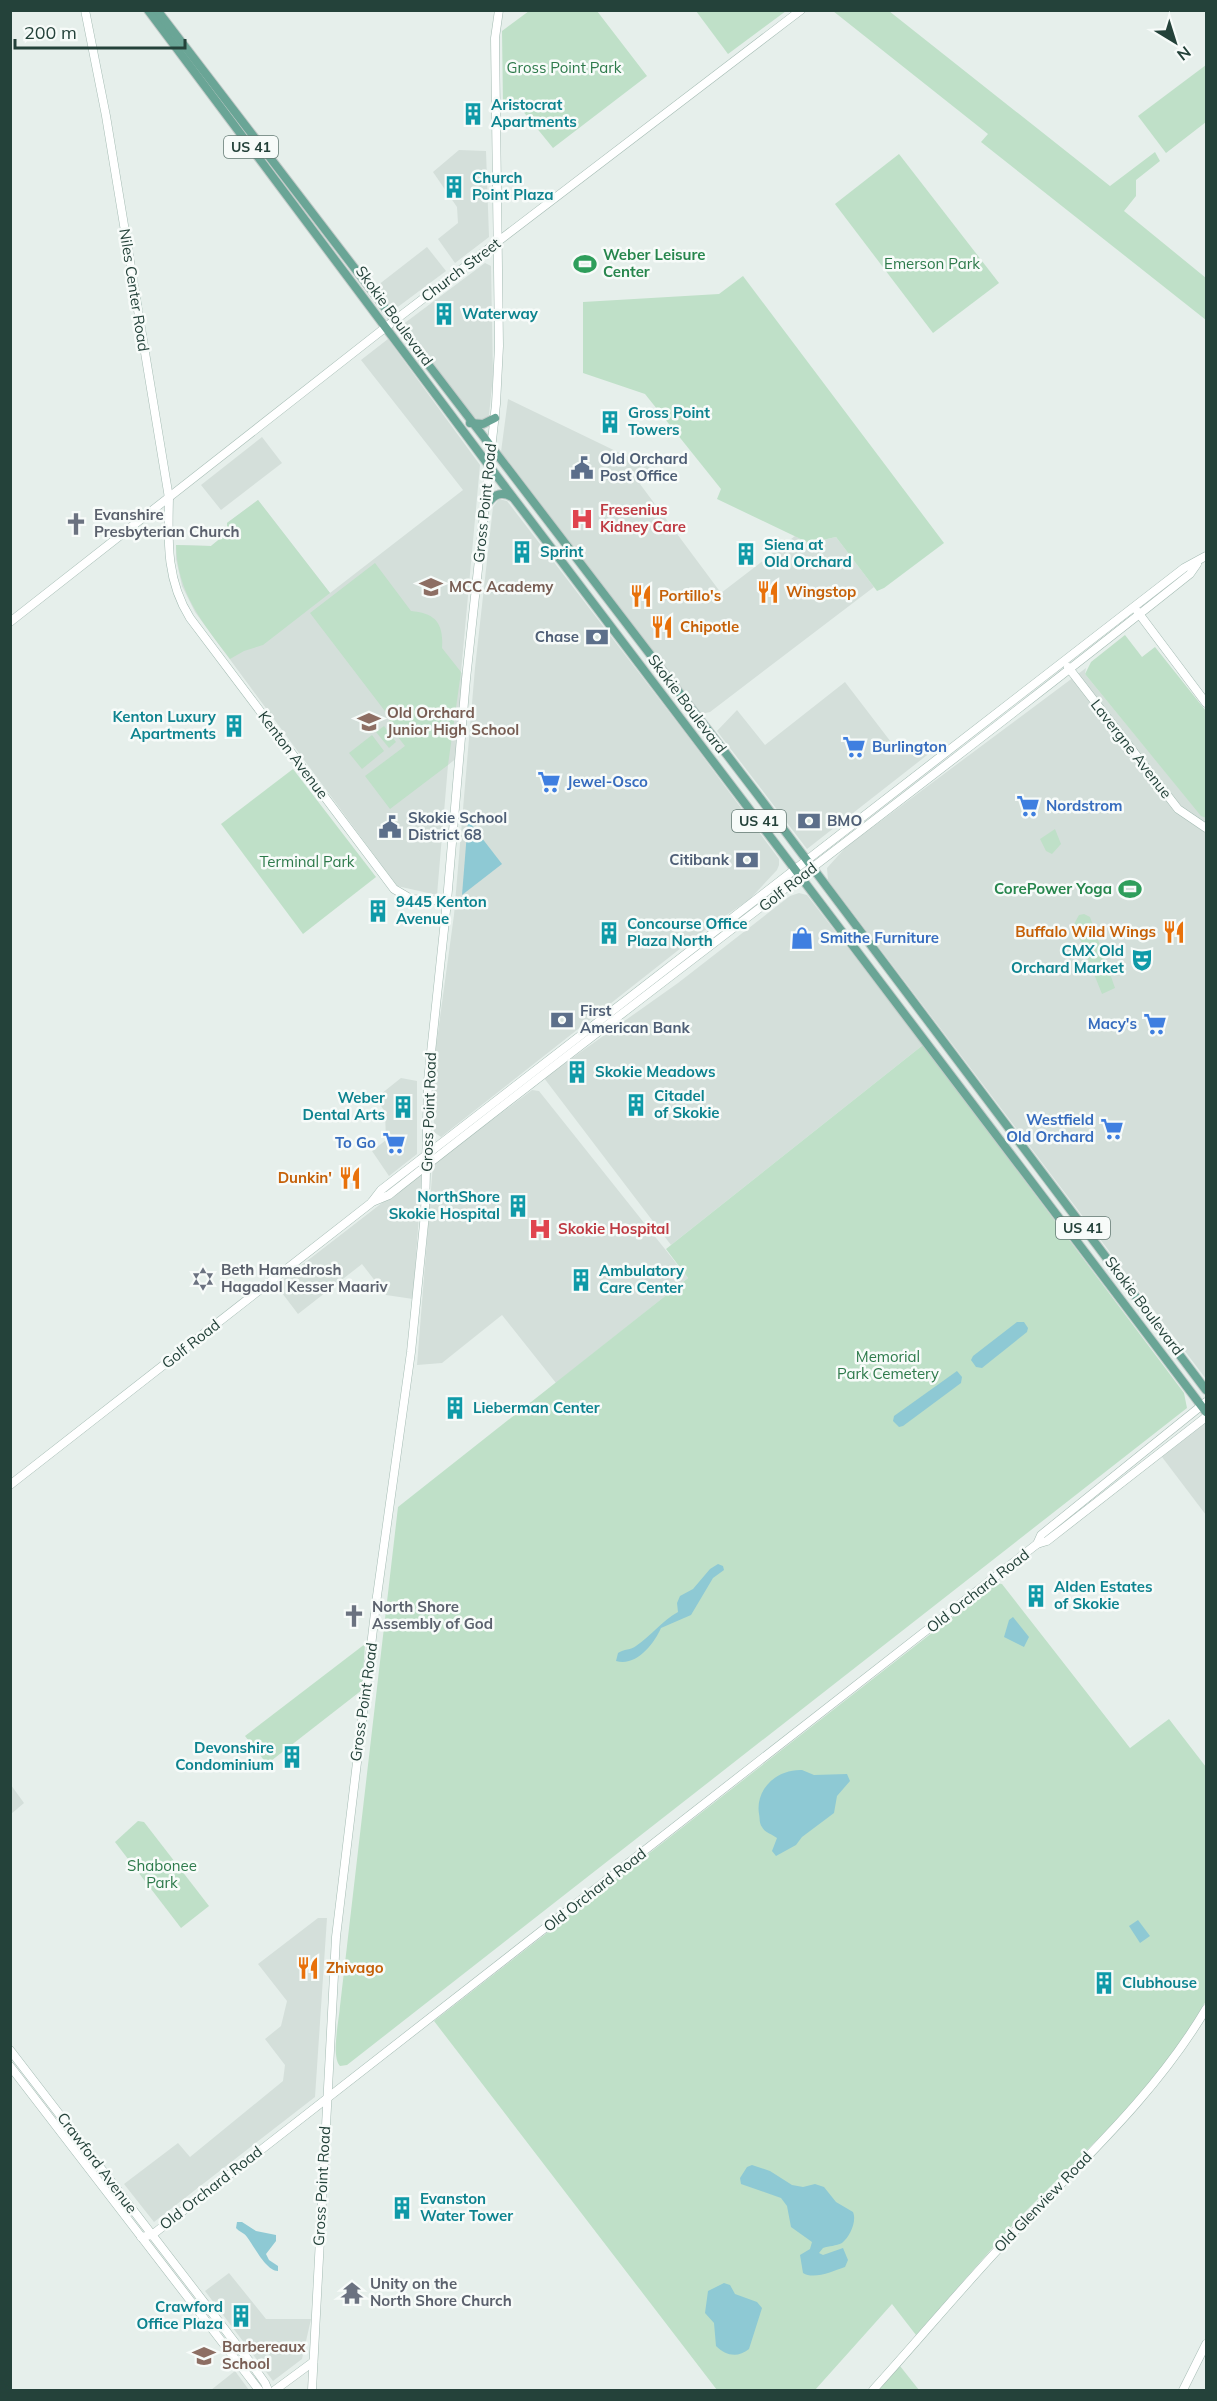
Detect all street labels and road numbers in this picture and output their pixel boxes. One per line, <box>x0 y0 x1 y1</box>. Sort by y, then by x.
road number: US 41 <box>224 136 278 158</box>
street label: Niles Center Road <box>115 227 154 353</box>
street label: Church Street <box>417 234 504 306</box>
street label: Skokie Boulevard <box>352 262 437 369</box>
street label: Gross Point Road <box>469 442 500 564</box>
street label: Skokie Boulevard <box>644 650 731 757</box>
street label: Lavergne Avenue <box>1087 695 1176 802</box>
street label: Kenton Avenue <box>254 707 333 802</box>
road number: US 41 <box>732 810 786 832</box>
street label: Golf Road <box>755 858 821 915</box>
street label: Gross Point Road <box>417 1052 440 1172</box>
road number: US 41 <box>1056 1217 1110 1239</box>
street label: Skokie Boulevard <box>1101 1252 1188 1359</box>
street label: Golf Road <box>158 1315 224 1372</box>
street label: Old Orchard Road <box>922 1545 1033 1637</box>
street label: Gross Point Road <box>346 1641 381 1763</box>
street label: Old Orchard Road <box>539 1844 650 1936</box>
street label: Crawford Avenue <box>53 2108 142 2217</box>
street label: Gross Point Road <box>309 2126 334 2246</box>
street label: Old Orchard Road <box>155 2142 266 2234</box>
street label: Old Glenview Road <box>990 2147 1096 2256</box>

